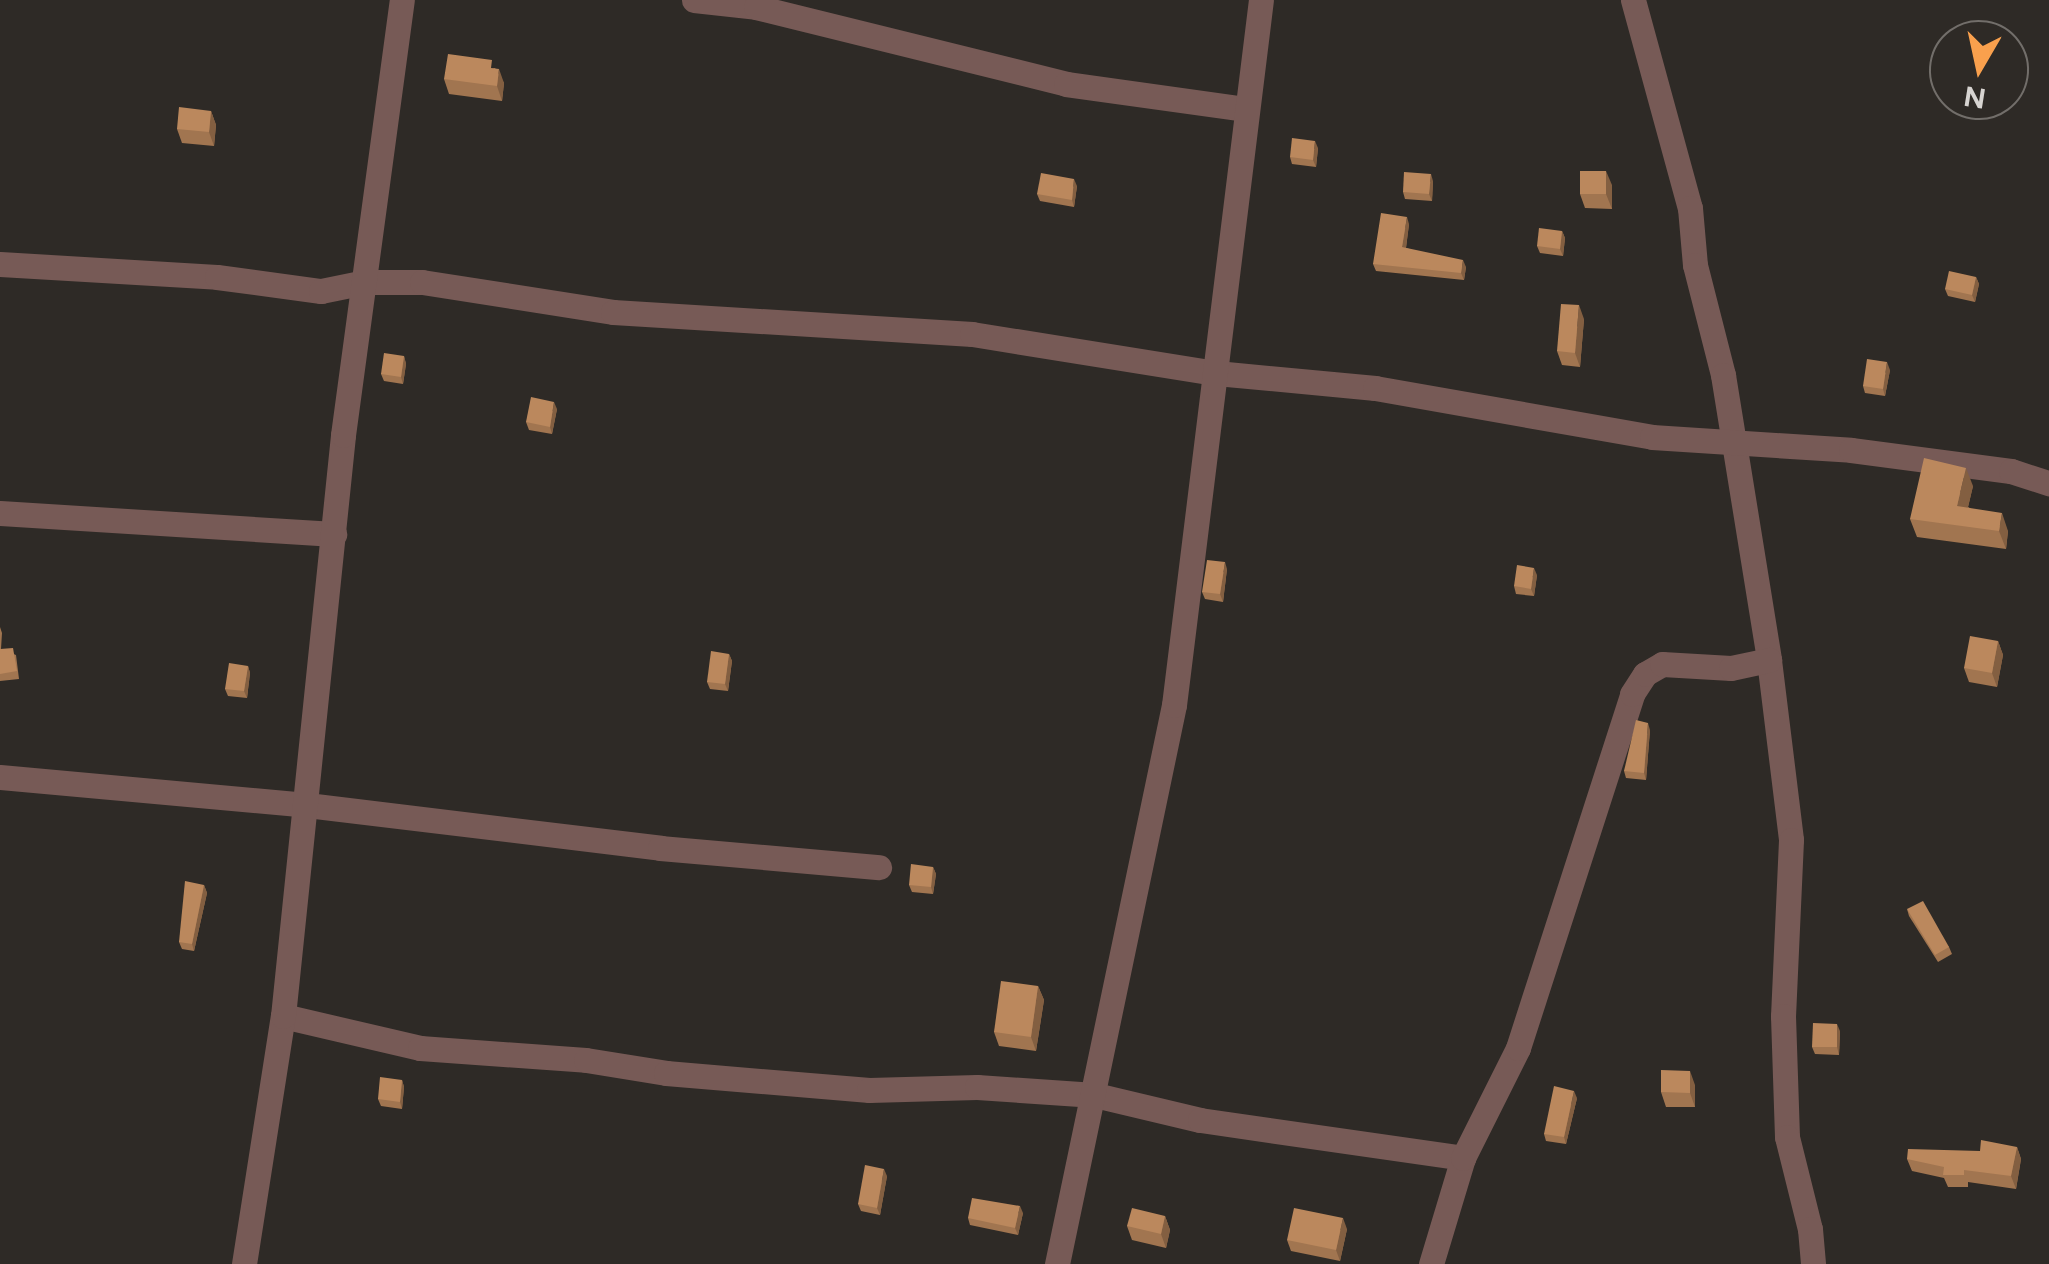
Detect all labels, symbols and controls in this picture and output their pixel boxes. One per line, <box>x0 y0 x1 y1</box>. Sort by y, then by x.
north arrow <box>1929 20 2029 120</box>
text: N <box>1961 79 1988 116</box>

